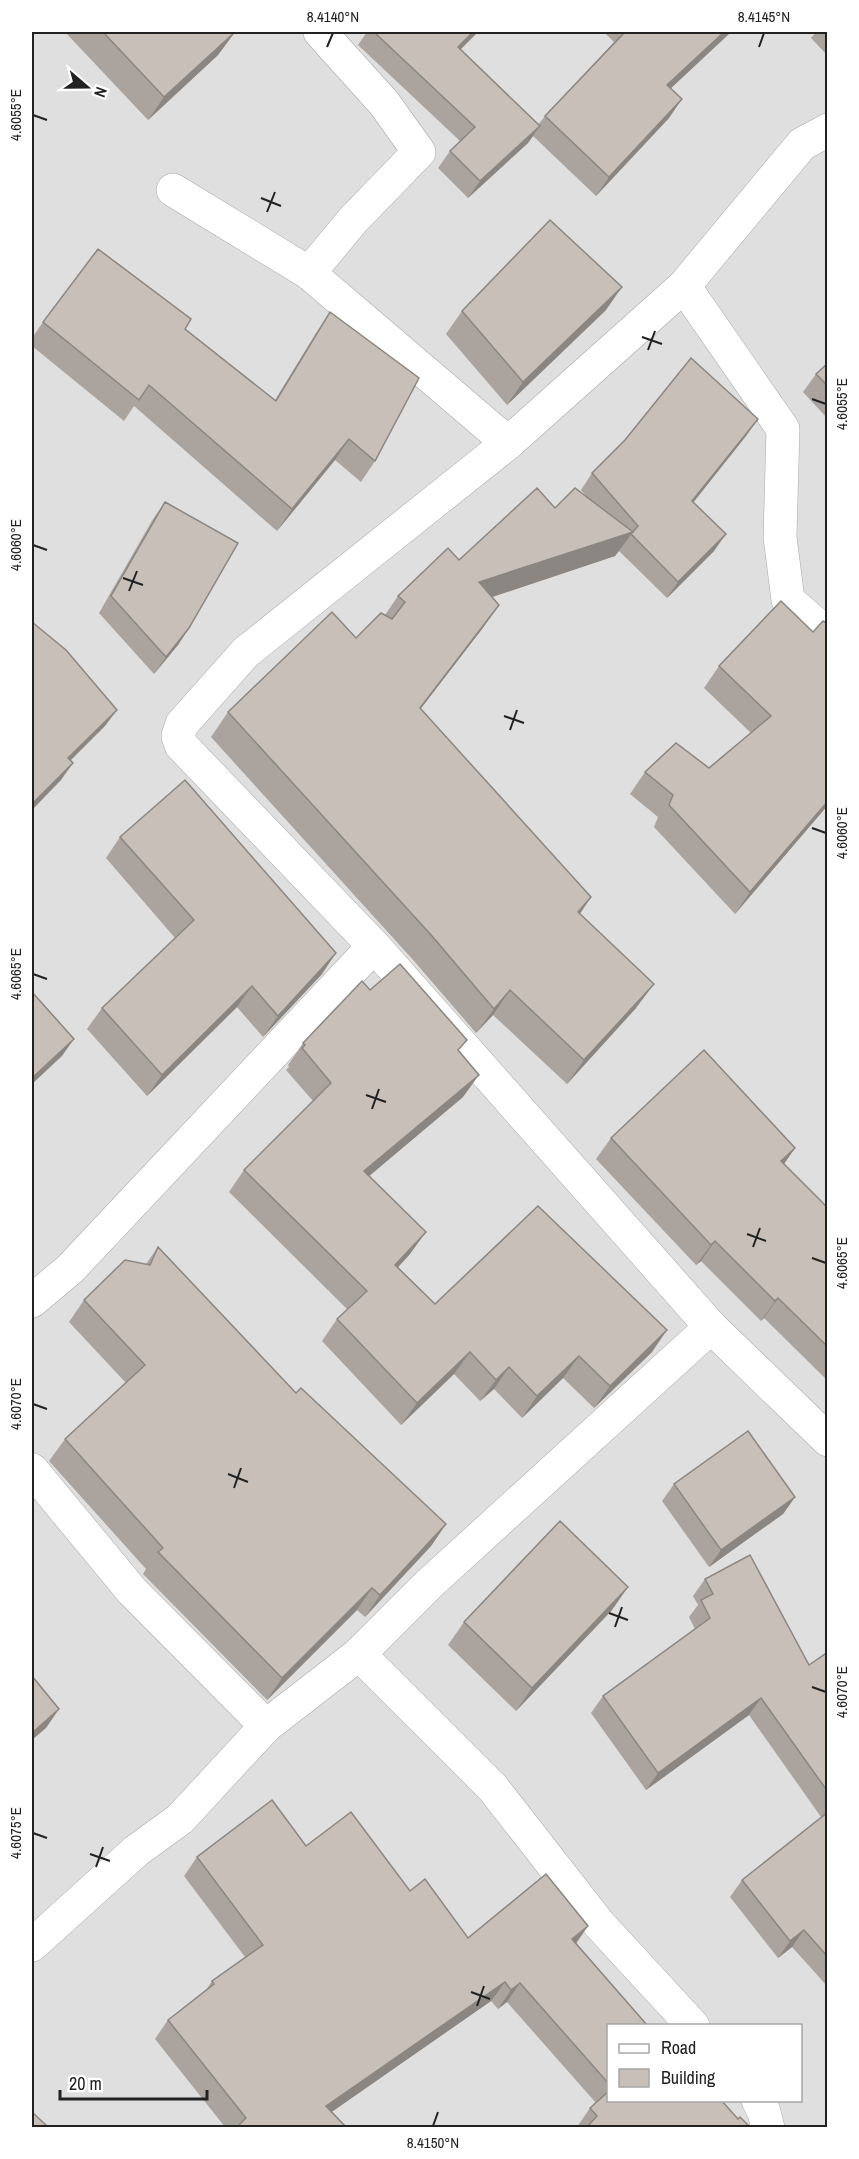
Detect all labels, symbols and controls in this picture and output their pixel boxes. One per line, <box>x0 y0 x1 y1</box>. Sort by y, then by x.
text: 8.4140°N <box>307 6 359 27</box>
text: 8.4145°N <box>738 6 790 27</box>
north arrow <box>57 57 117 117</box>
text: N <box>89 84 113 100</box>
text: 4.6055°E <box>5 89 26 141</box>
text: 4.6055°E <box>831 378 852 430</box>
text: 4.6060°E <box>5 519 26 571</box>
text: 4.6060°E <box>831 807 852 859</box>
text: 4.6065°E <box>5 948 26 1000</box>
text: 4.6065°E <box>831 1237 852 1289</box>
text: 4.6070°E <box>5 1378 26 1430</box>
text: 4.6070°E <box>831 1666 852 1718</box>
text: 4.6075°E <box>5 1807 26 1859</box>
legend <box>607 2024 802 2102</box>
text: Road <box>661 2035 696 2060</box>
scale bar <box>60 2063 207 2101</box>
text: Building <box>661 2065 716 2090</box>
text: 20 m <box>69 2071 102 2096</box>
text: 8.4150°N <box>407 2132 459 2153</box>

